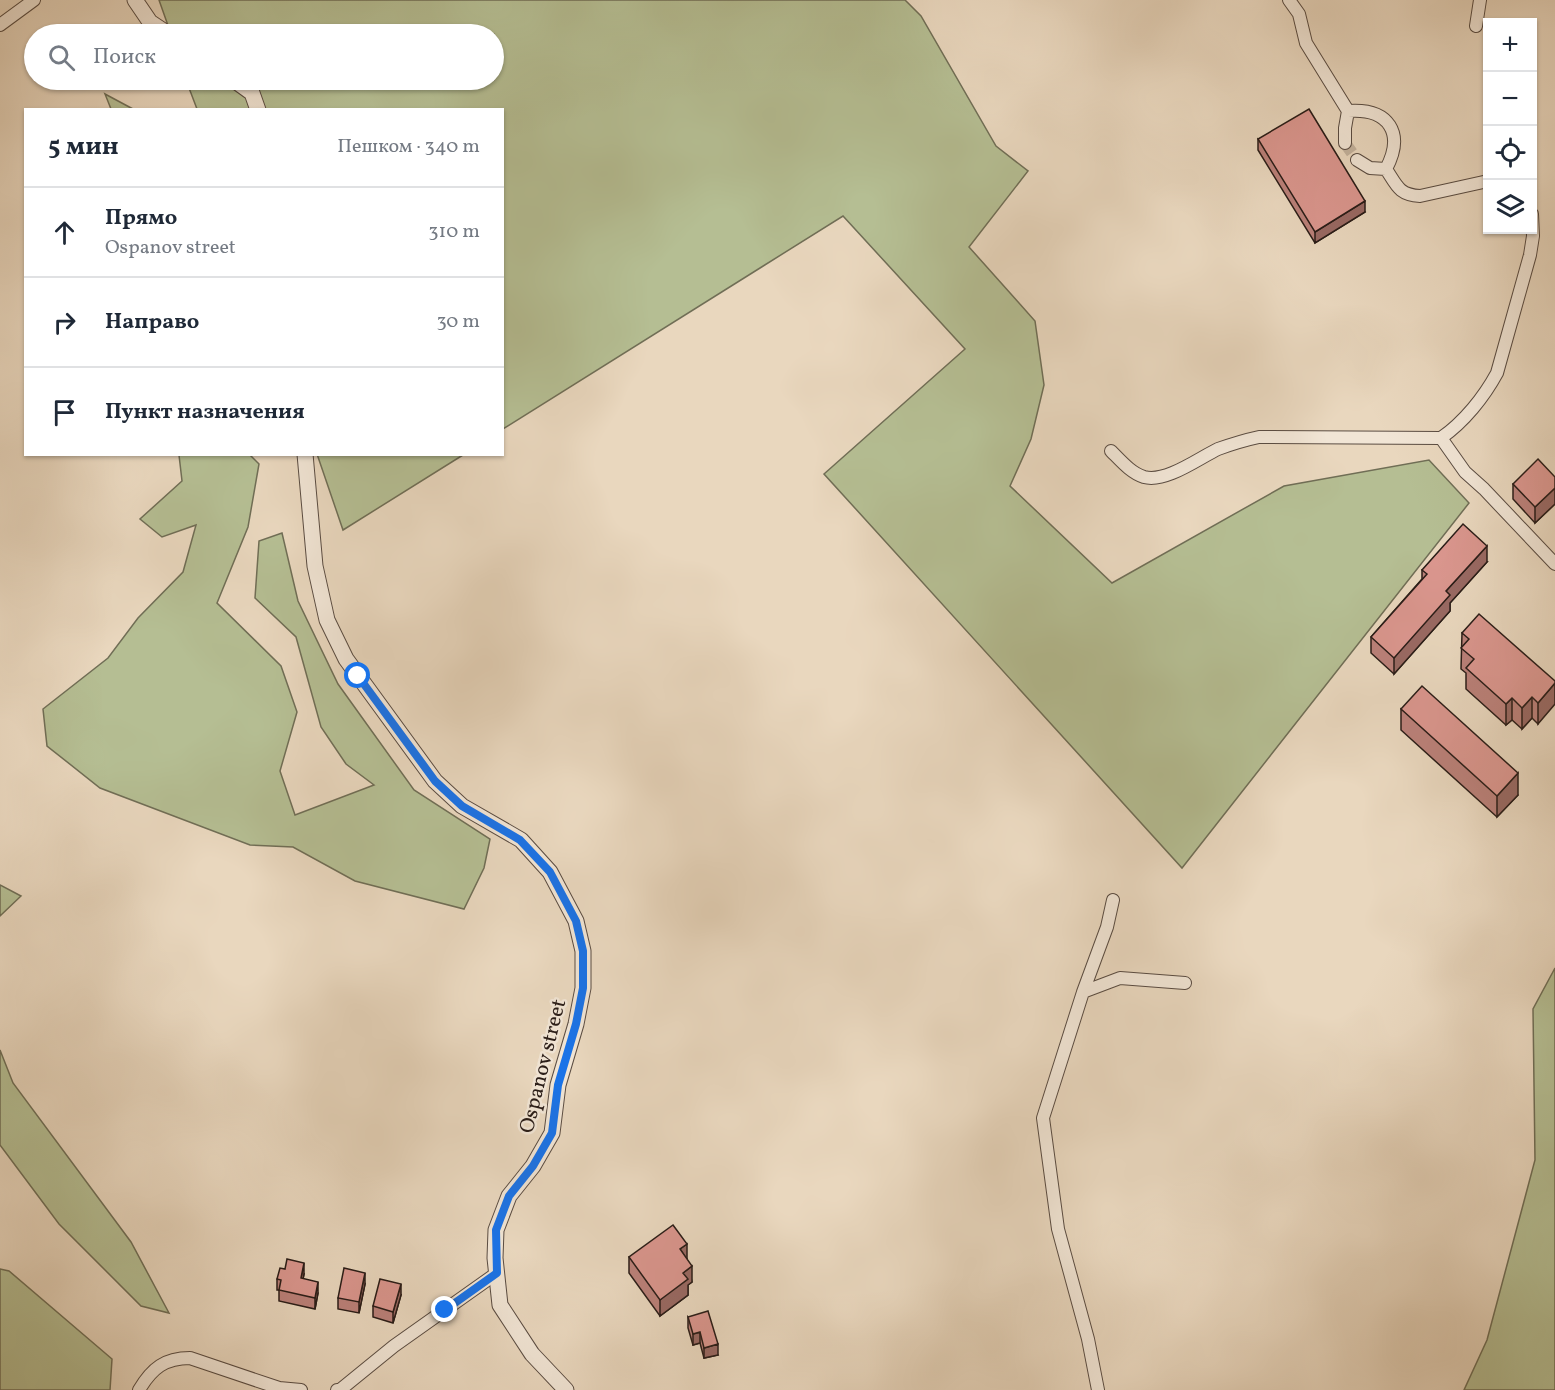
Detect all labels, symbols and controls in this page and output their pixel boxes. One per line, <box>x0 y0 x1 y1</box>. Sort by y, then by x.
map controls <box>1483 18 1537 234</box>
button: + <box>1483 18 1537 72</box>
search box <box>24 24 504 90</box>
icon: search <box>45 41 78 74</box>
text: Поиск <box>93 42 156 73</box>
button: − <box>1483 72 1537 126</box>
button: locate <box>1483 126 1537 180</box>
text: 5 мин <box>48 129 119 165</box>
text: Пешком · 340 m <box>337 133 480 161</box>
button: layers <box>1483 180 1537 234</box>
text: Прямо <box>105 203 177 234</box>
icon: ahead <box>48 216 81 249</box>
text: 310 m <box>428 218 480 246</box>
text: Ospanov street <box>105 234 236 262</box>
icon: right <box>48 306 81 339</box>
text: Направо <box>105 307 199 338</box>
text: 30 m <box>436 308 480 336</box>
icon: arrive <box>48 396 81 429</box>
text: Пункт назначения <box>105 397 305 428</box>
route start <box>344 662 370 688</box>
street label: Ospanov street <box>513 996 574 1137</box>
route end <box>431 1296 457 1322</box>

